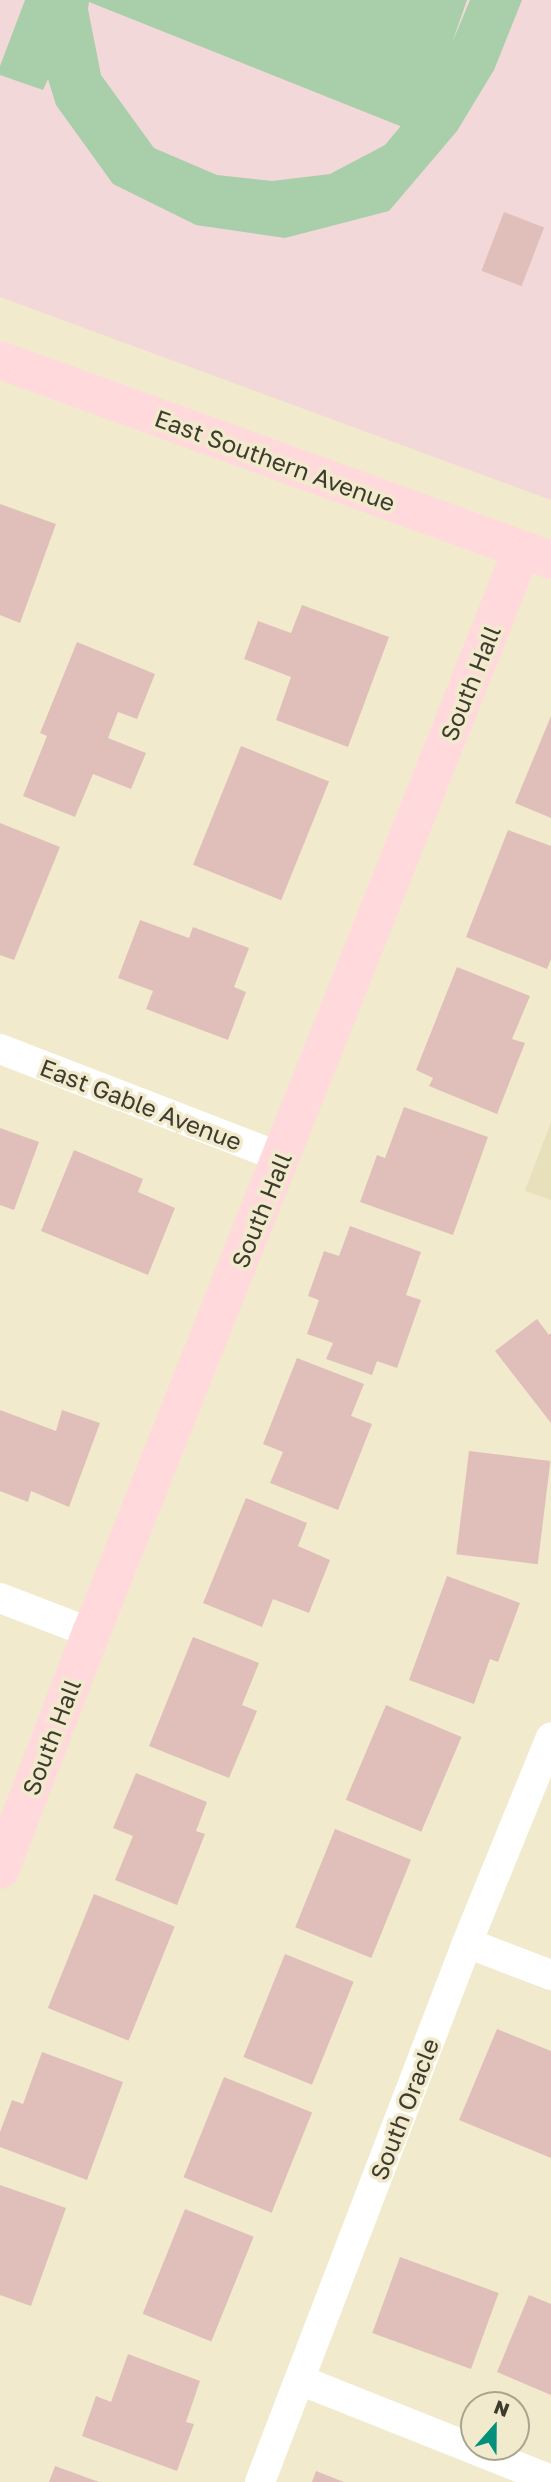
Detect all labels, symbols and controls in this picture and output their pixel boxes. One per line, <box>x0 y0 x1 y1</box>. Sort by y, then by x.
street label: East Southern Avenue <box>151 403 399 517</box>
street label: South Hall <box>434 621 506 745</box>
street label: East Gable Avenue <box>36 1052 246 1156</box>
street label: South Hall <box>225 1148 297 1272</box>
street label: South Hall <box>16 1675 86 1799</box>
street label: South Oracle <box>364 2034 444 2184</box>
north arrow <box>460 2391 530 2461</box>
text: N <box>491 2394 513 2421</box>

